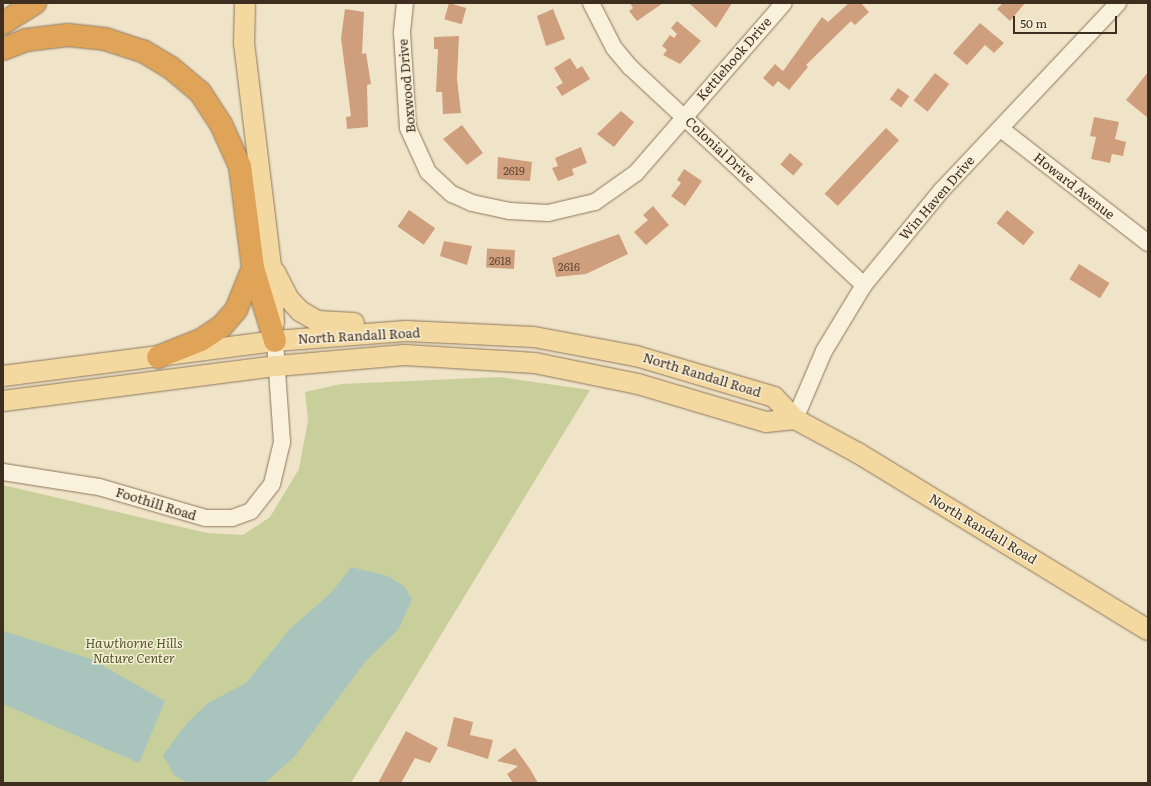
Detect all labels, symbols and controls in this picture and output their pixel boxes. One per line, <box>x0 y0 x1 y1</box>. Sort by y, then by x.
scale bar <box>1015 8 1119 34</box>
street label: Kettlehook Drive <box>693 14 775 104</box>
text: 50 m <box>1020 14 1047 32</box>
street label: Boxwood Drive <box>395 38 419 134</box>
street label: Colonial Drive <box>682 114 758 186</box>
street label: Howard Avenue <box>1030 150 1118 222</box>
street label: Win Haven Drive <box>896 153 978 243</box>
house number: 2619 <box>503 163 525 177</box>
house number: 2618 <box>489 253 511 267</box>
house number: 2616 <box>558 259 580 273</box>
street label: North Randall Road <box>297 325 421 347</box>
street label: North Randall Road <box>641 350 763 400</box>
street label: Foothill Road <box>114 484 198 524</box>
street label: North Randall Road <box>926 491 1040 567</box>
park label: Hawthorne Hills Nature Center <box>85 636 183 667</box>

